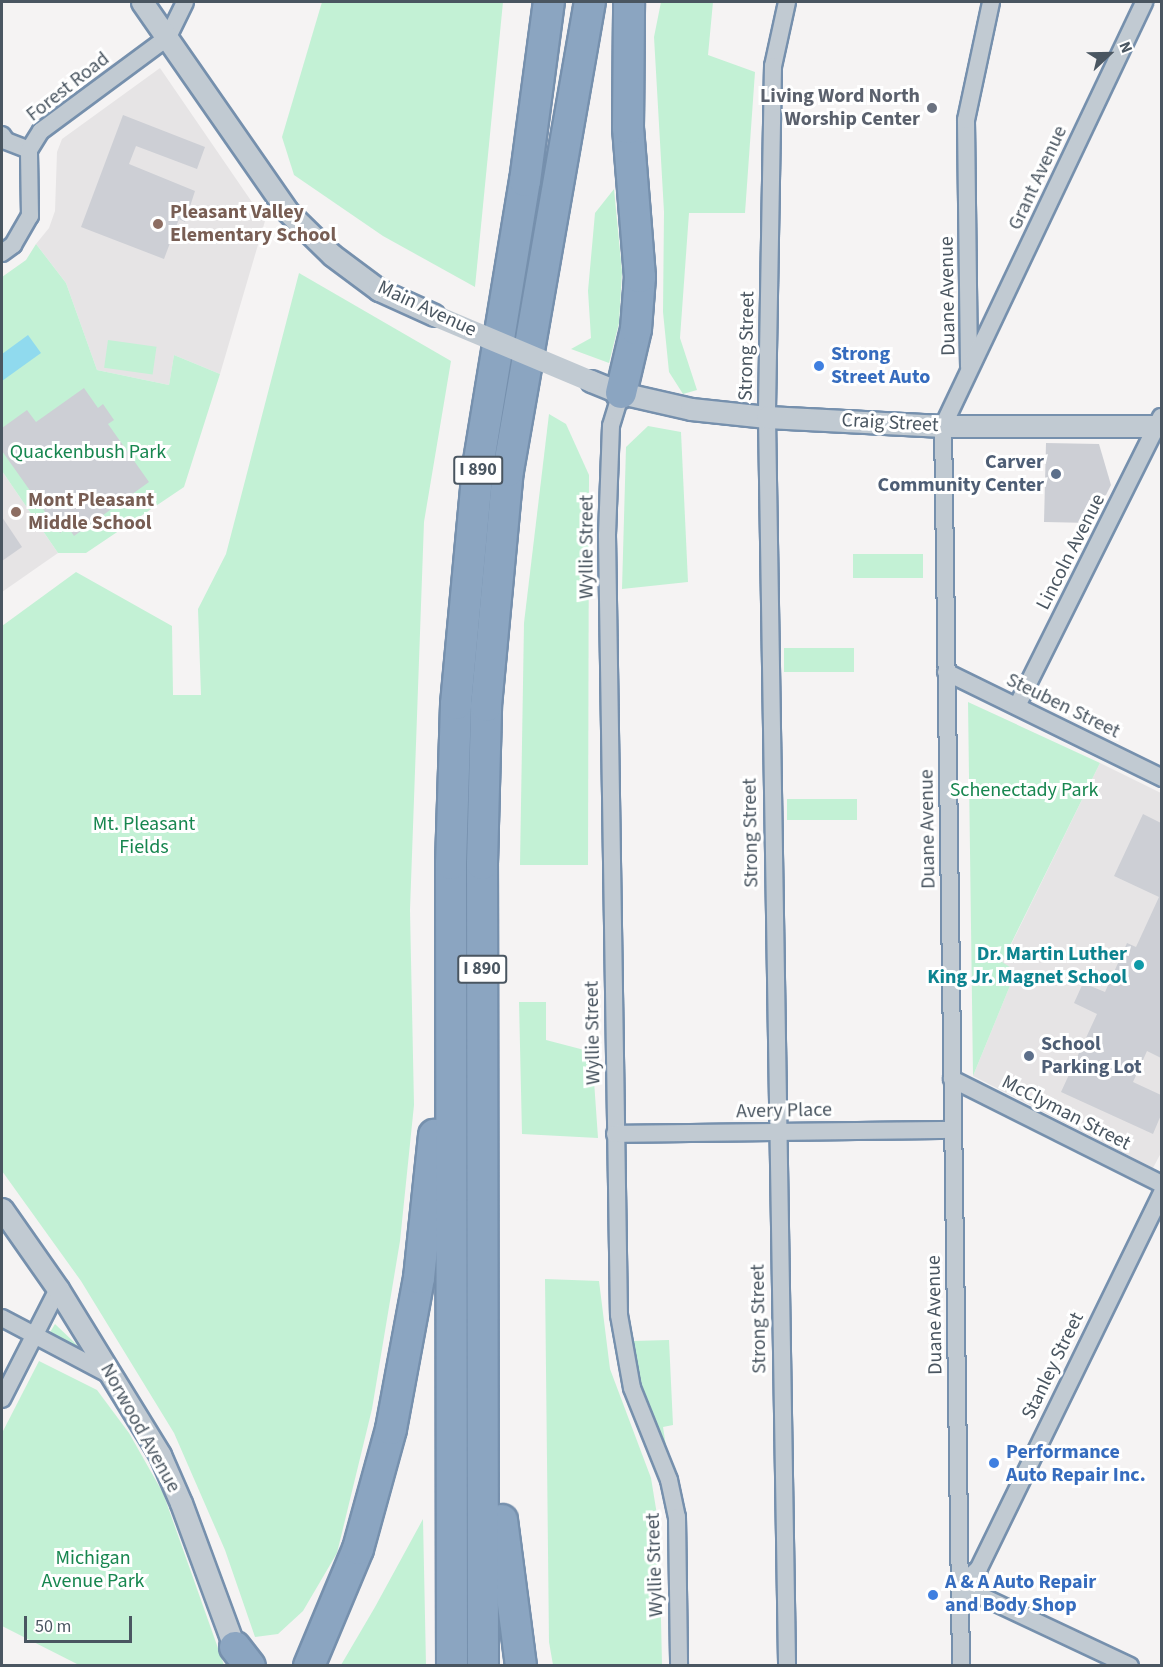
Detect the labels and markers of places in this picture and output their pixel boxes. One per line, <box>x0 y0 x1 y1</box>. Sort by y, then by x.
place label: Living Word North Worship Center <box>760 84 920 131</box>
marker: Living Word North Worship Center <box>925 101 939 115</box>
place label: Pleasant Valley Elementary School <box>170 201 336 248</box>
marker: Pleasant Valley Elementary School <box>151 217 165 231</box>
place label: Strong Street Auto <box>831 342 930 389</box>
marker: Strong Street Auto <box>812 359 826 373</box>
place label: Carver Community Center <box>878 450 1044 497</box>
marker: Carver Community Center <box>1049 467 1063 481</box>
place label: Mont Pleasant Middle School <box>28 488 154 535</box>
marker: Mont Pleasant Middle School <box>9 505 23 519</box>
place label: Dr. Martin Luther King Jr. Magnet School <box>927 942 1127 989</box>
marker: Dr. Martin Luther King Jr. Magnet School <box>1132 958 1146 972</box>
place label: School Parking Lot <box>1041 1032 1142 1079</box>
marker: School Parking Lot <box>1022 1049 1036 1063</box>
place label: Performance Auto Repair Inc. <box>1006 1440 1146 1487</box>
marker: Performance Auto Repair Inc. <box>987 1456 1001 1470</box>
place label: A & A Auto Repair and Body Shop <box>945 1571 1096 1618</box>
marker: A & A Auto Repair and Body Shop <box>926 1588 940 1602</box>

